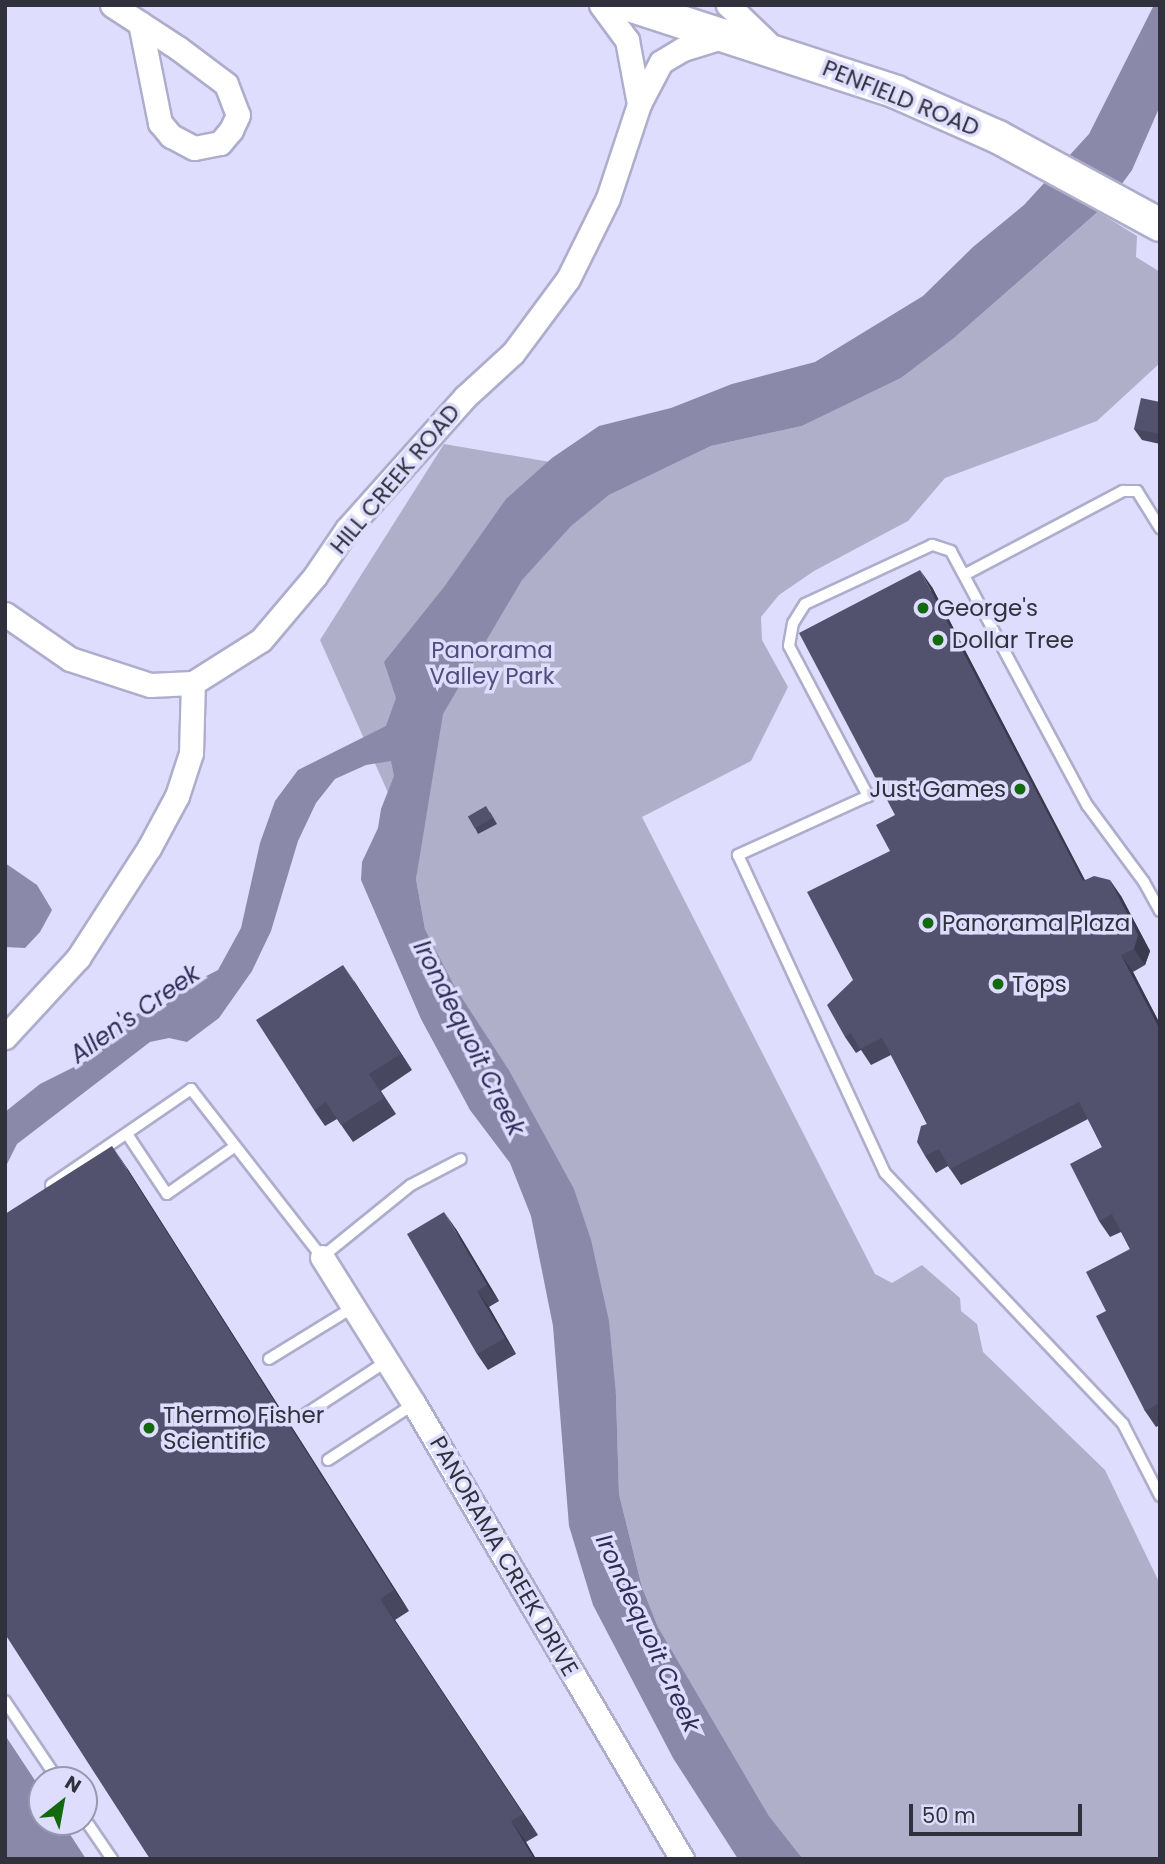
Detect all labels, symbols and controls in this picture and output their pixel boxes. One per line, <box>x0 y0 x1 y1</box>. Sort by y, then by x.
street label: PENFIELD ROAD <box>819 54 983 142</box>
street label: HILL CREEK ROAD <box>324 399 466 559</box>
place label: George's <box>937 594 1038 622</box>
marker: George's <box>915 600 931 616</box>
place label: Dollar Tree <box>952 626 1074 654</box>
marker: Dollar Tree <box>930 632 946 648</box>
park label: Panorama Valley Park <box>429 636 555 690</box>
place label: Just Games <box>869 775 1006 803</box>
marker: Just Games <box>1012 781 1028 797</box>
place label: Panorama Plaza <box>942 909 1130 937</box>
marker: Panorama Plaza <box>920 915 936 931</box>
water label: Irondequoit Creek <box>407 936 531 1140</box>
water label: Allen's Creek <box>65 959 205 1069</box>
place label: Tops <box>1012 970 1067 998</box>
marker: Tops <box>990 976 1006 992</box>
place label: Thermo Fisher Scientific <box>163 1401 324 1455</box>
marker: Thermo Fisher Scientific <box>141 1420 157 1436</box>
street label: PANORAMA CREEK DRIVE <box>424 1431 584 1681</box>
water label: Irondequoit Creek <box>590 1529 706 1737</box>
north arrow <box>28 1766 98 1836</box>
text: N <box>60 1769 86 1800</box>
scale bar <box>913 1790 1086 1834</box>
text: 50 m <box>922 1801 976 1830</box>

